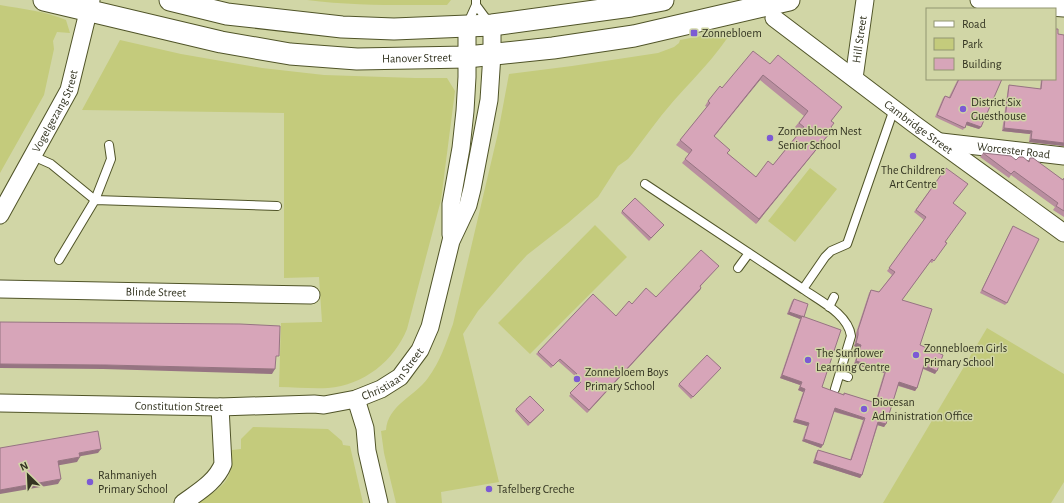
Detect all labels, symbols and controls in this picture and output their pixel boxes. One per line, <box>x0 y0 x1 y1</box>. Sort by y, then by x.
legend <box>926 8 1056 80</box>
street label: Hill Street <box>850 15 869 64</box>
text: Road <box>962 18 986 30</box>
place label: Zonnebloem <box>702 27 762 39</box>
marker: Zonnebloem <box>689 28 699 38</box>
text: Park <box>962 38 983 50</box>
street label: Hanover Street <box>382 51 452 65</box>
text: Building <box>962 58 1002 70</box>
street label: Vogelgezang Street <box>30 68 80 154</box>
place label: District Six Guesthouse <box>971 96 1026 122</box>
street label: Cambridge Street <box>882 98 955 156</box>
marker: District Six Guesthouse <box>958 104 968 114</box>
place label: Zonnebloem Nest Senior School <box>778 125 862 151</box>
marker: Zonnebloem Nest Senior School <box>765 133 775 143</box>
street label: Worcester Road <box>976 140 1051 160</box>
marker: The Childrens Art Centre <box>908 151 918 161</box>
place label: The Childrens Art Centre <box>881 164 945 190</box>
street label: Blinde Street <box>126 285 187 299</box>
place label: Zonnebloem Girls Primary School <box>924 342 1007 369</box>
street label: Christiaan Street <box>360 345 426 402</box>
place label: The Sunflower Learning Centre <box>816 347 890 373</box>
marker: Zonnebloem Girls Primary School <box>911 350 921 360</box>
marker: The Sunflower Learning Centre <box>803 355 813 365</box>
place label: Zonnebloem Boys Primary School <box>585 366 668 393</box>
marker: Zonnebloem Boys Primary School <box>572 374 582 384</box>
place label: Diocesan Administration Office <box>872 396 973 422</box>
street label: Constitution Street <box>135 399 223 413</box>
marker: Diocesan Administration Office <box>859 404 869 414</box>
north arrow <box>8 455 48 495</box>
text: N <box>18 460 30 473</box>
place label: Rahmaniyeh Primary School <box>98 469 168 496</box>
marker: Rahmaniyeh Primary School <box>85 477 95 487</box>
place label: Tafelberg Creche <box>497 483 575 495</box>
marker: Tafelberg Creche <box>484 484 494 494</box>

